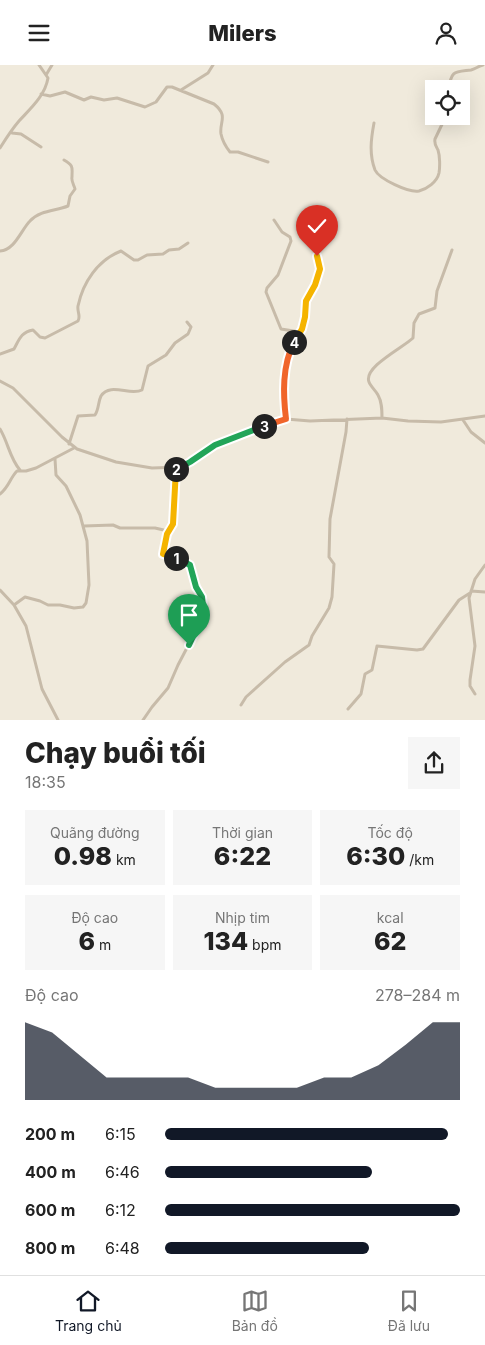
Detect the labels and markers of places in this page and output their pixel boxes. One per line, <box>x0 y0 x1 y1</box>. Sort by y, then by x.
pin <box>296 205 338 256</box>
pin: 4 <box>282 329 306 355</box>
pin: 3 <box>252 413 276 439</box>
pin: 2 <box>164 457 188 481</box>
pin: 1 <box>164 545 188 571</box>
pin <box>168 594 210 645</box>

